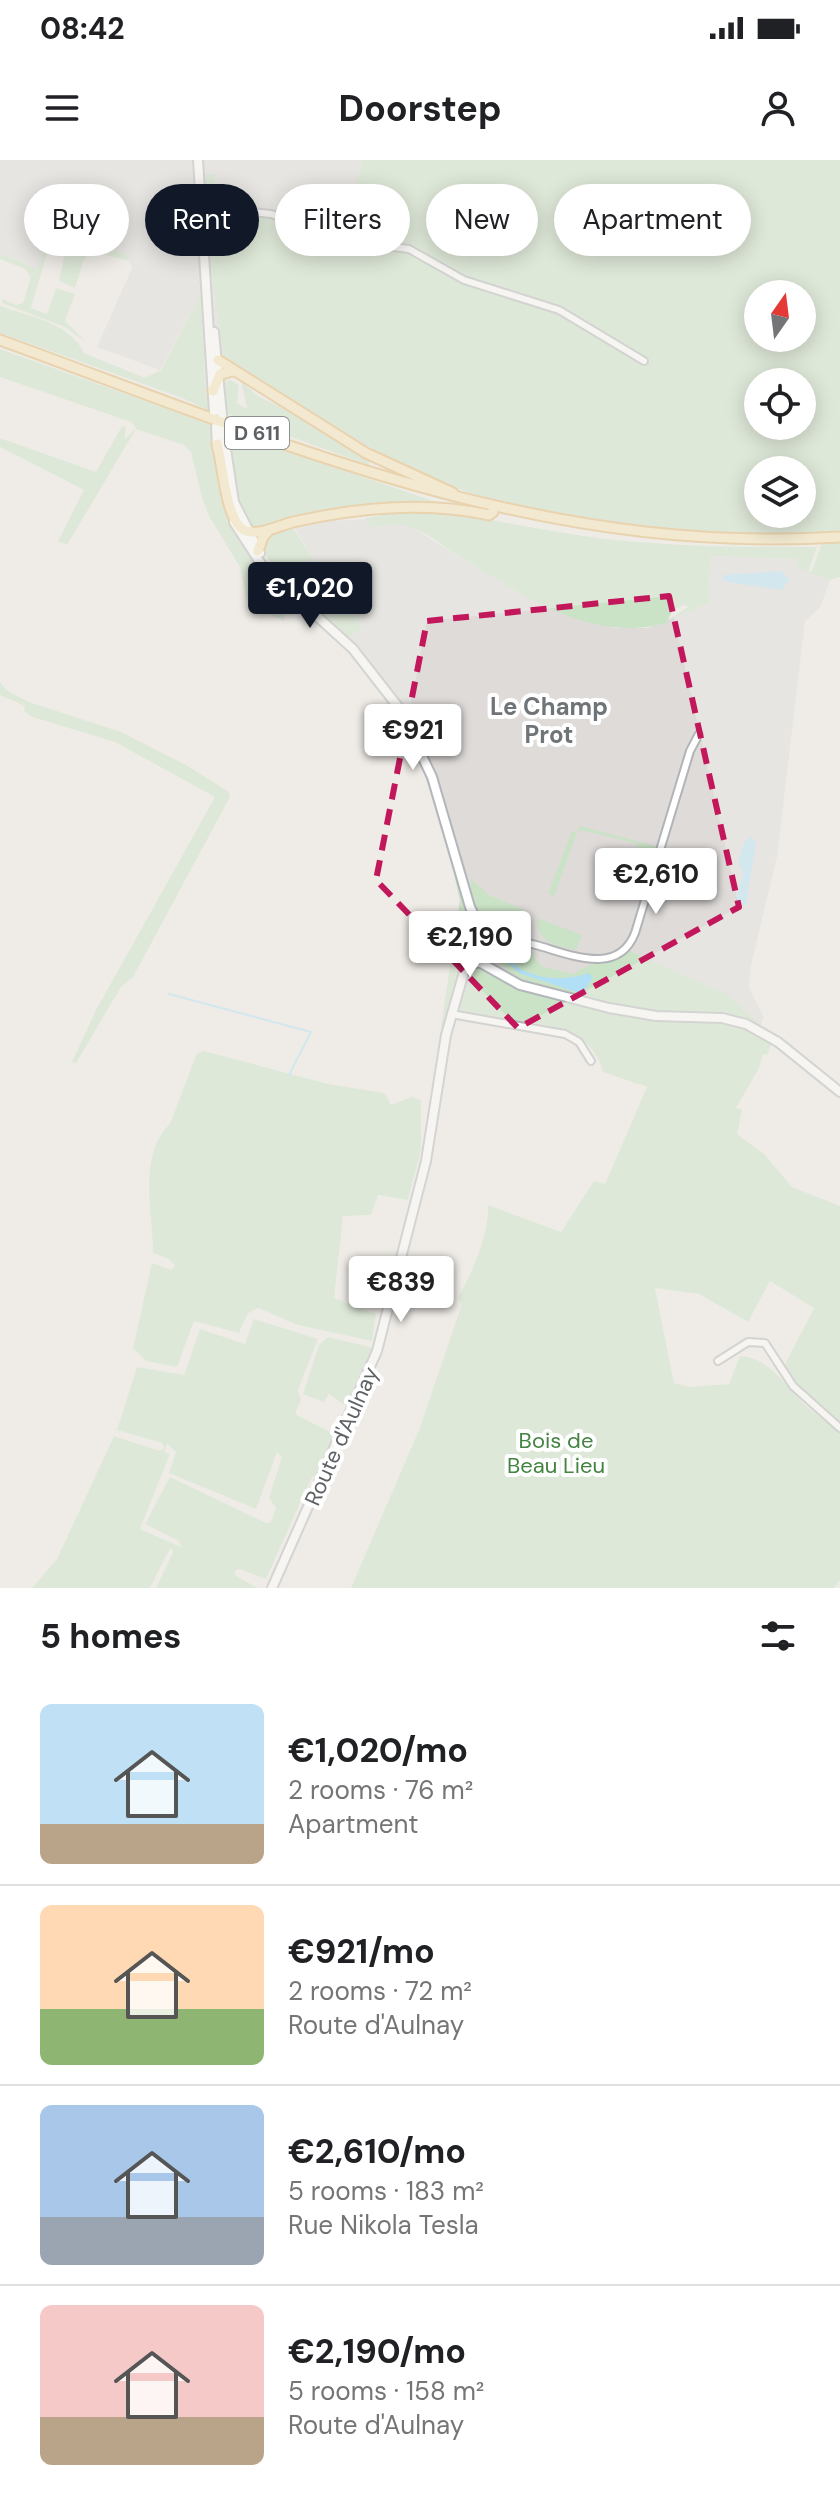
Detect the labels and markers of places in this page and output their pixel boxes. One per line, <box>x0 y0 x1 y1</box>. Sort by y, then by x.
pin: €1,020 <box>245 562 375 630</box>
pin: €921 <box>366 704 460 772</box>
pin: €2,610 <box>591 848 721 916</box>
pin: €2,190 <box>405 911 535 979</box>
pin: €839 <box>354 1256 448 1324</box>

